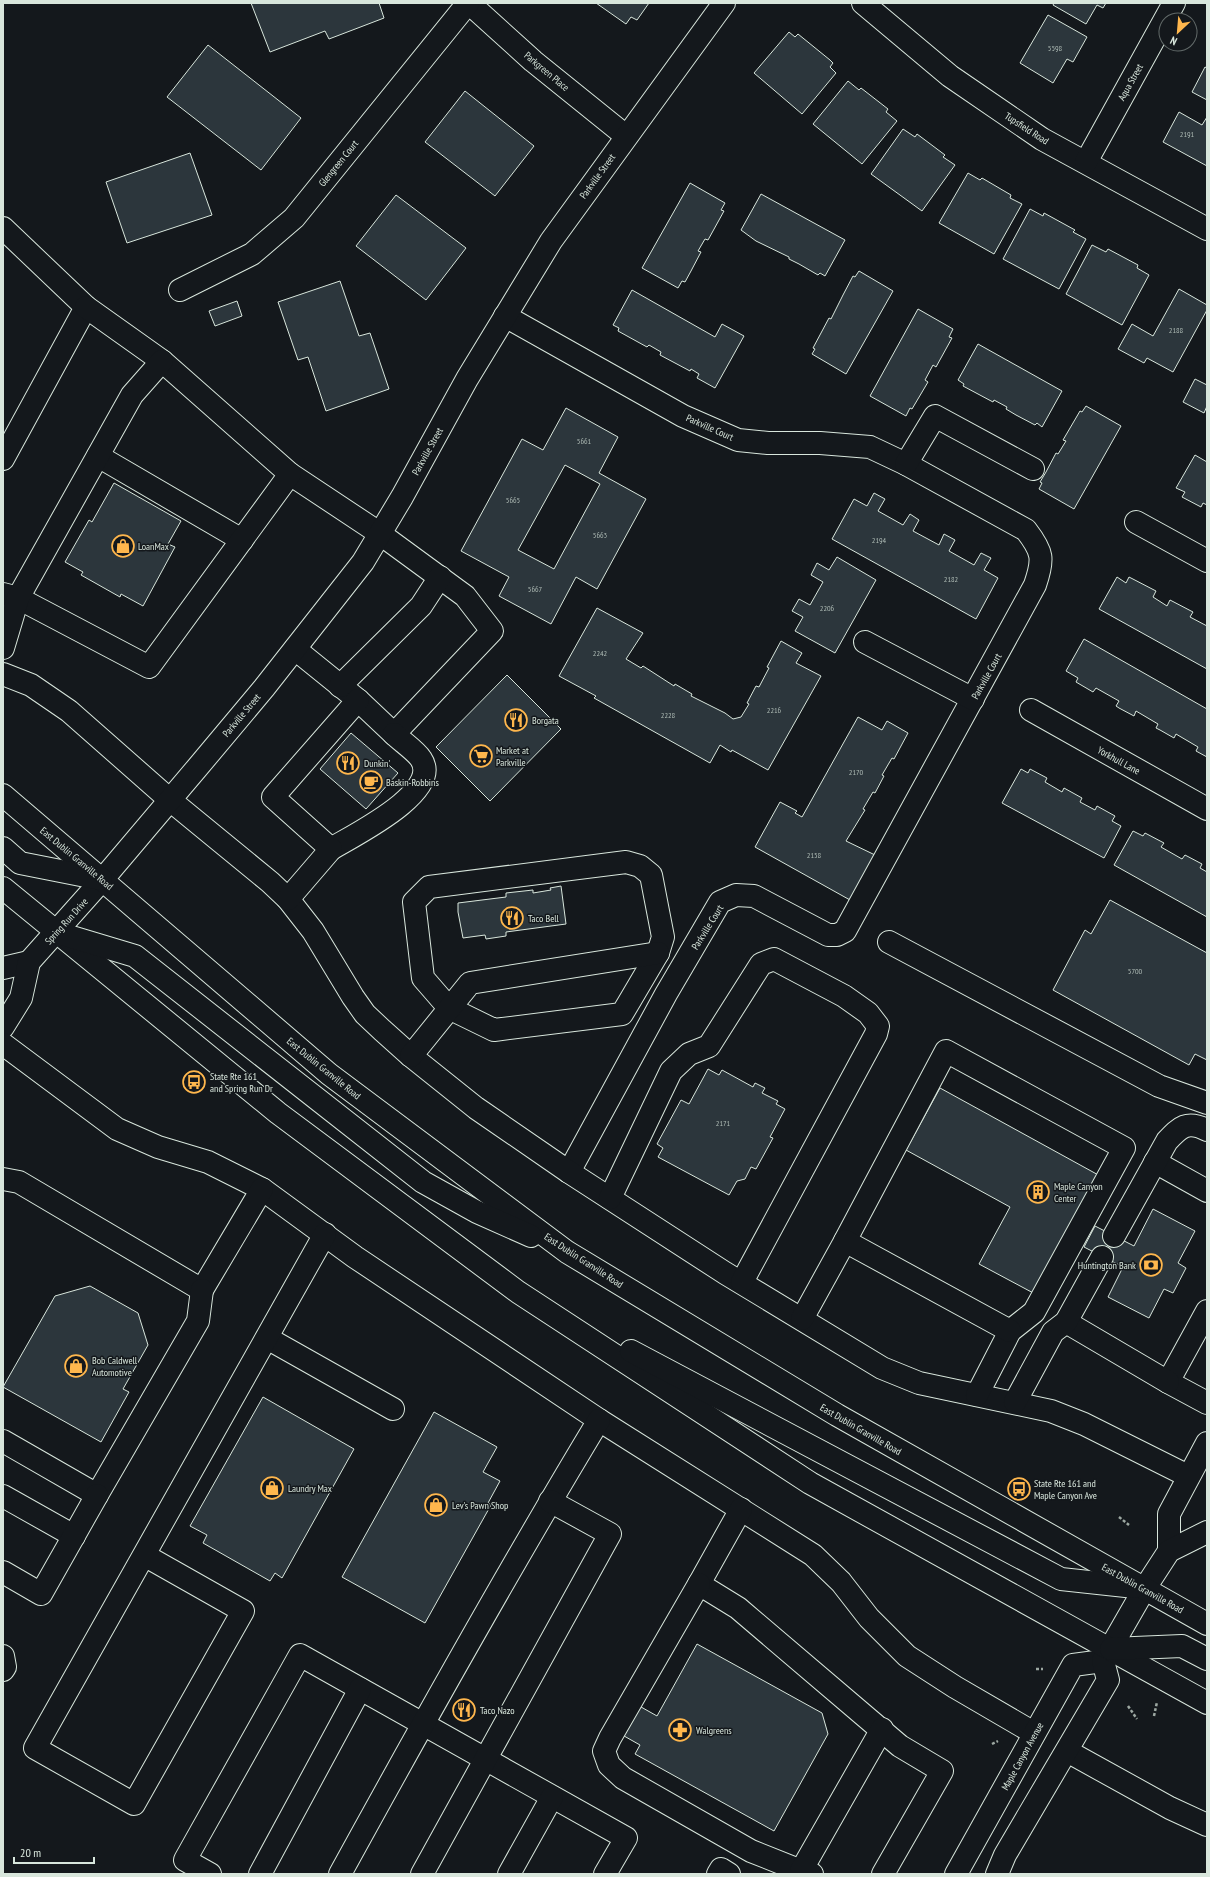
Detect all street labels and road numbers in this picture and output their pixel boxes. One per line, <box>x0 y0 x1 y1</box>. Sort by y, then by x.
street label: Parkgreen Place <box>521 49 572 94</box>
street label: Aqua Street <box>1115 61 1146 103</box>
street label: Tupsfield Road <box>1002 109 1051 147</box>
street label: Glengreen Court <box>316 137 361 189</box>
street label: Parkville Street <box>577 151 618 201</box>
street label: Parkville Court <box>684 411 736 444</box>
street label: Parkville Street <box>409 425 446 477</box>
street label: Parkville Court <box>969 651 1004 701</box>
street label: Parkville Street <box>220 691 263 740</box>
street label: Yorkhull Lane <box>1095 743 1142 777</box>
street label: East Dublin Granville Road <box>37 824 116 893</box>
street label: Spring Run Drive <box>42 895 91 947</box>
street label: Parkville Court <box>689 902 726 952</box>
street label: East Dublin Granville Road <box>284 1035 363 1102</box>
street label: East Dublin Granville Road <box>542 1230 626 1291</box>
street label: East Dublin Granville Road <box>818 1401 904 1458</box>
street label: East Dublin Granville Road <box>1100 1561 1186 1616</box>
street label: Maple Canyon Avenue <box>998 1720 1046 1793</box>

